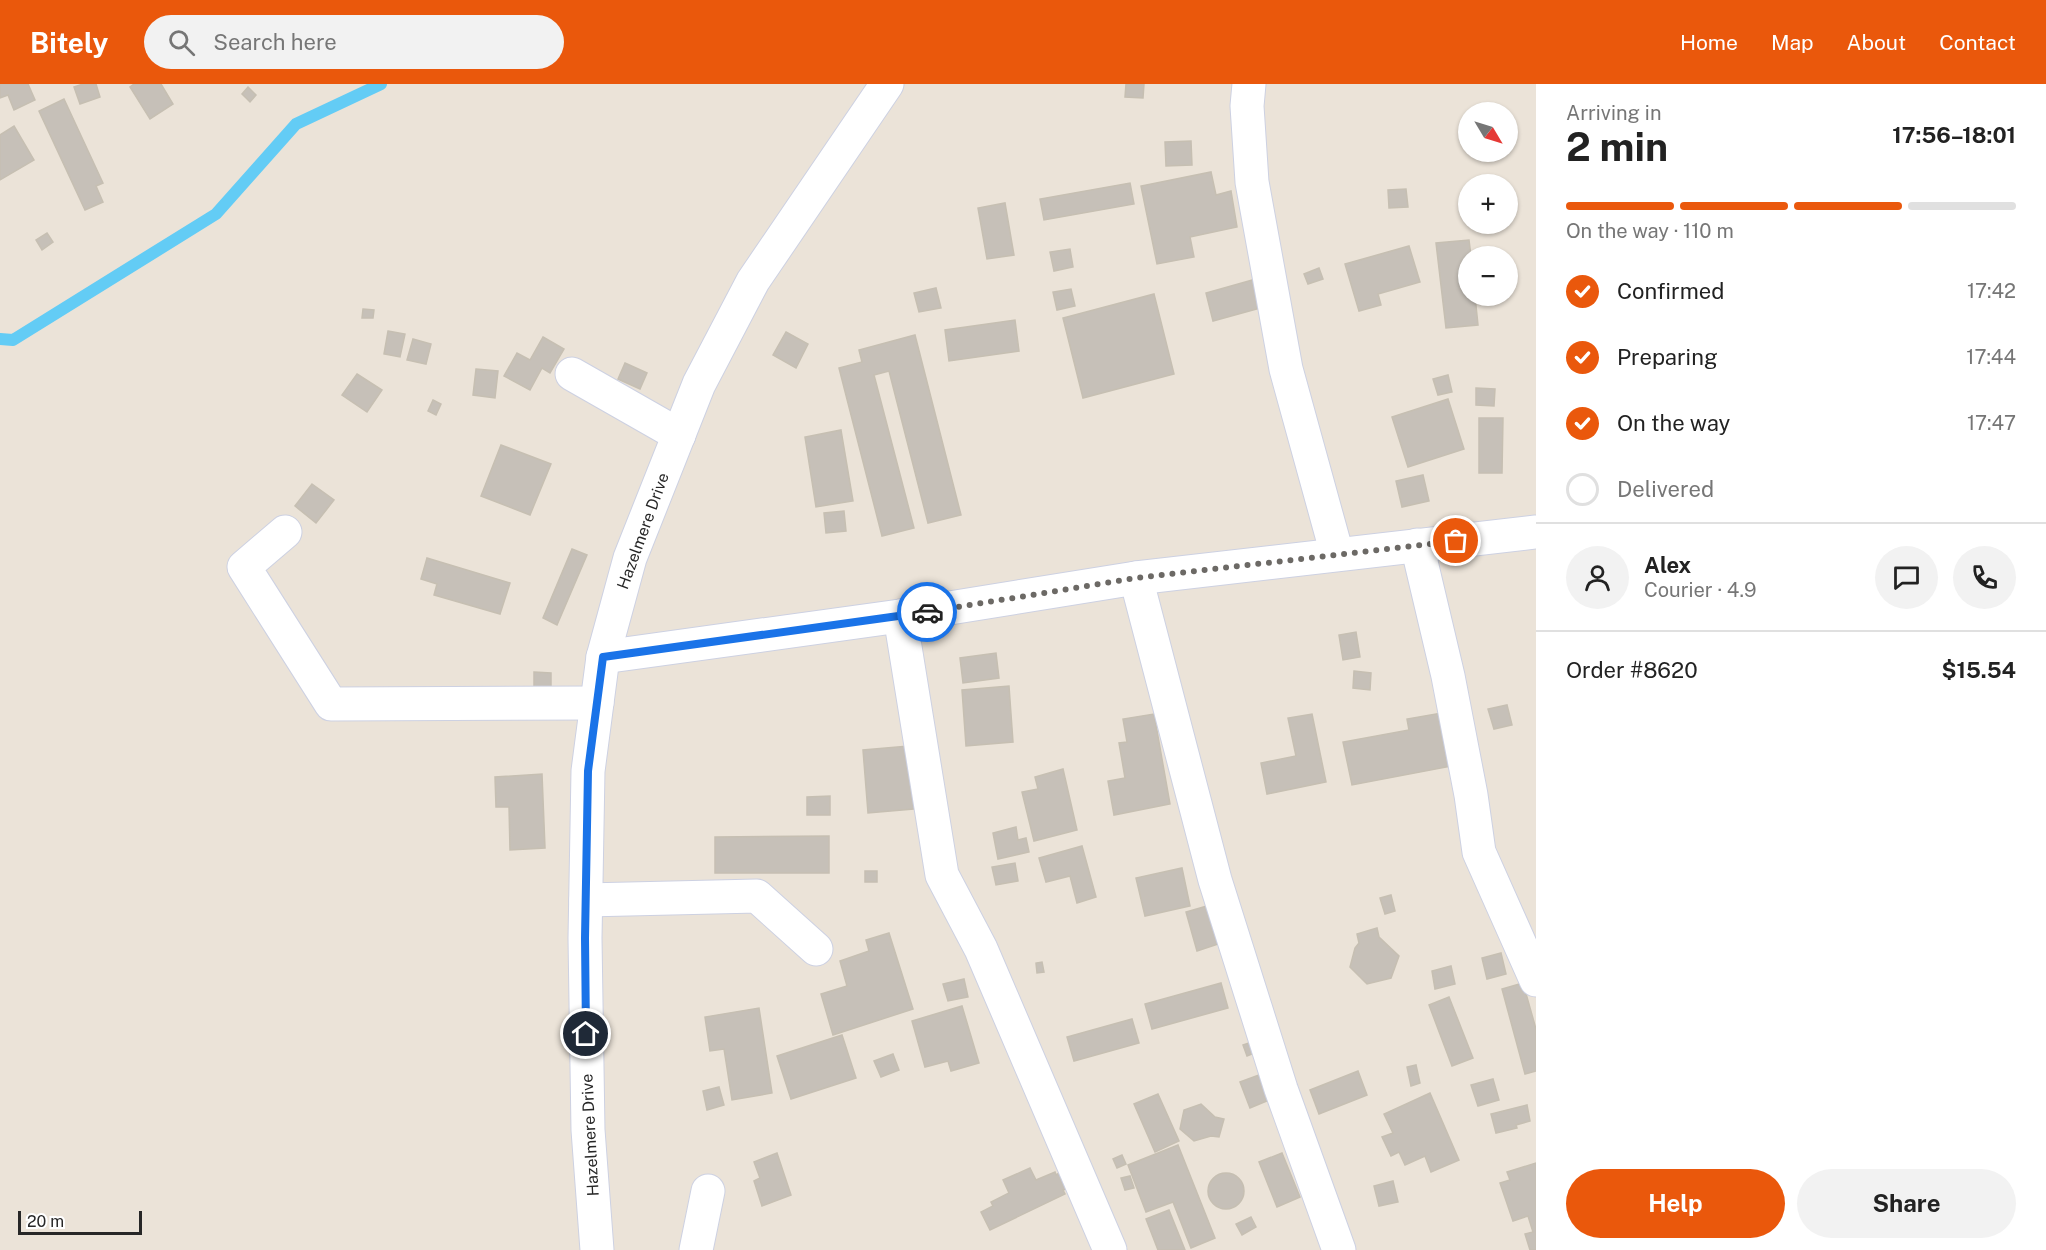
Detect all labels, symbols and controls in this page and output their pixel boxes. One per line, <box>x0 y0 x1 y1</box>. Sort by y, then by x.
search box <box>144 15 564 69</box>
text: Bitely <box>30 26 108 59</box>
icon: search <box>165 26 198 59</box>
text: Search here <box>213 29 337 55</box>
text: Home <box>1680 30 1738 55</box>
text: Map <box>1771 30 1814 55</box>
text: About <box>1847 30 1906 55</box>
text: Contact <box>1939 30 2016 55</box>
text: Arriving in <box>1566 101 1661 125</box>
north arrow <box>1458 102 1518 162</box>
map controls <box>1458 102 1518 306</box>
text: 17:56–18:01 <box>1892 122 2016 148</box>
text: 2 min <box>1566 124 1668 170</box>
button: + <box>1458 174 1518 234</box>
text: On the way · 110 m <box>1566 219 1734 243</box>
button: − <box>1458 246 1518 306</box>
icon: check <box>1566 275 1599 308</box>
text: Confirmed <box>1617 278 1724 304</box>
text: 17:42 <box>1967 279 2016 303</box>
icon: check <box>1566 341 1599 374</box>
text: Preparing <box>1617 344 1718 370</box>
text: 17:44 <box>1966 345 2016 369</box>
icon: check <box>1566 407 1599 440</box>
text: On the way <box>1617 410 1730 436</box>
text: 17:47 <box>1967 411 2016 435</box>
street label: Hazelmere Drive <box>613 470 673 592</box>
text: Delivered <box>1617 476 1714 502</box>
pin <box>1430 515 1481 566</box>
icon: bag <box>1439 524 1472 557</box>
button: person <box>1566 546 1629 609</box>
button: chat <box>1875 546 1938 609</box>
button: phone <box>1953 546 2016 609</box>
text: Alex <box>1644 552 1691 578</box>
text: Courier · 4.9 <box>1644 578 1756 602</box>
courier <box>897 582 957 642</box>
icon: car <box>911 596 944 629</box>
text: Order #8620 <box>1566 657 1698 683</box>
text: $15.54 <box>1942 657 2016 683</box>
pin <box>560 1008 611 1059</box>
icon: home <box>569 1017 602 1050</box>
street label: Hazelmere Drive <box>577 1073 603 1197</box>
button: Help <box>1566 1169 1785 1238</box>
button: Share <box>1797 1169 2016 1238</box>
scale bar <box>18 1208 142 1236</box>
text: 20 m <box>27 1212 64 1231</box>

